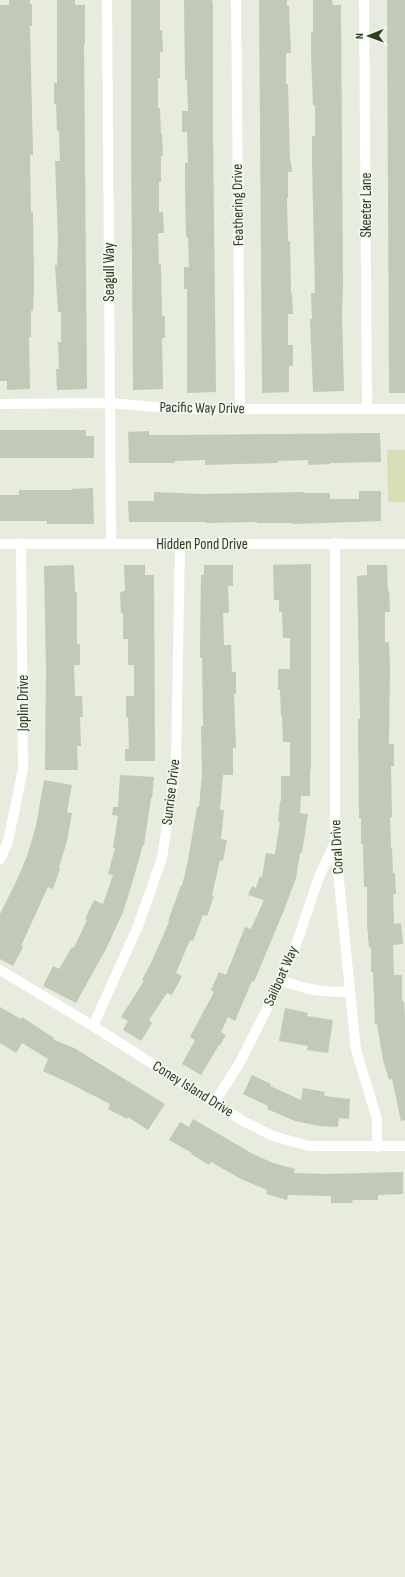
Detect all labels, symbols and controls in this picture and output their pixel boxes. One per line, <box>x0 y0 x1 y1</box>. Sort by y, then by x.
north arrow <box>349 16 389 56</box>
text: N <box>353 33 366 39</box>
street label: Feathering Drive <box>228 164 248 246</box>
street label: Skeeter Lane <box>357 173 376 237</box>
street label: Seagull Way <box>100 242 119 302</box>
street label: Pacific Way Drive <box>159 398 245 418</box>
street label: Hidden Pond Drive <box>156 535 248 554</box>
street label: Joplin Drive <box>14 675 33 732</box>
street label: Sunrise Drive <box>158 758 184 826</box>
street label: Coral Drive <box>326 819 348 875</box>
street label: Sailboat Way <box>259 943 303 1009</box>
street label: Coney Island Drive <box>149 1057 237 1121</box>

